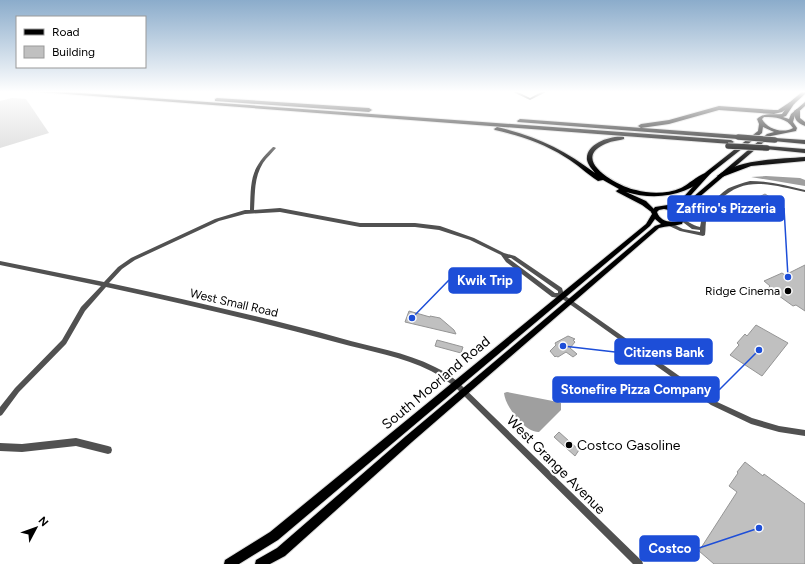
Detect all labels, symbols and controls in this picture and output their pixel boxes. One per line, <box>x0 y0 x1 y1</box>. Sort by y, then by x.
legend <box>16 16 146 68</box>
text: Road <box>52 25 80 39</box>
text: Building <box>52 45 95 59</box>
callout: Zaffiro's Pizzeria <box>668 196 784 221</box>
text: Zaffiro's Pizzeria <box>676 201 776 216</box>
callout: Kwik Trip <box>449 268 521 293</box>
text: Kwik Trip <box>457 273 513 288</box>
place label: Ridge Cinema <box>705 284 780 298</box>
street label: West Small Road <box>188 286 280 320</box>
marker: Ridge Cinema <box>783 286 793 296</box>
street label: South Moorland Road <box>379 333 493 433</box>
callout: Citizens Bank <box>615 339 712 364</box>
text: Citizens Bank <box>624 345 704 360</box>
callout: Stonefire Pizza Company <box>553 377 719 402</box>
text: Stonefire Pizza Company <box>561 382 712 397</box>
street label: West Grange Avenue <box>503 412 609 518</box>
place label: Costco Gasoline <box>577 437 681 454</box>
marker: Costco Gasoline <box>564 440 574 450</box>
north arrow <box>16 508 56 548</box>
text: N <box>35 514 51 529</box>
callout: Costco <box>640 536 699 561</box>
text: Costco <box>649 541 692 556</box>

